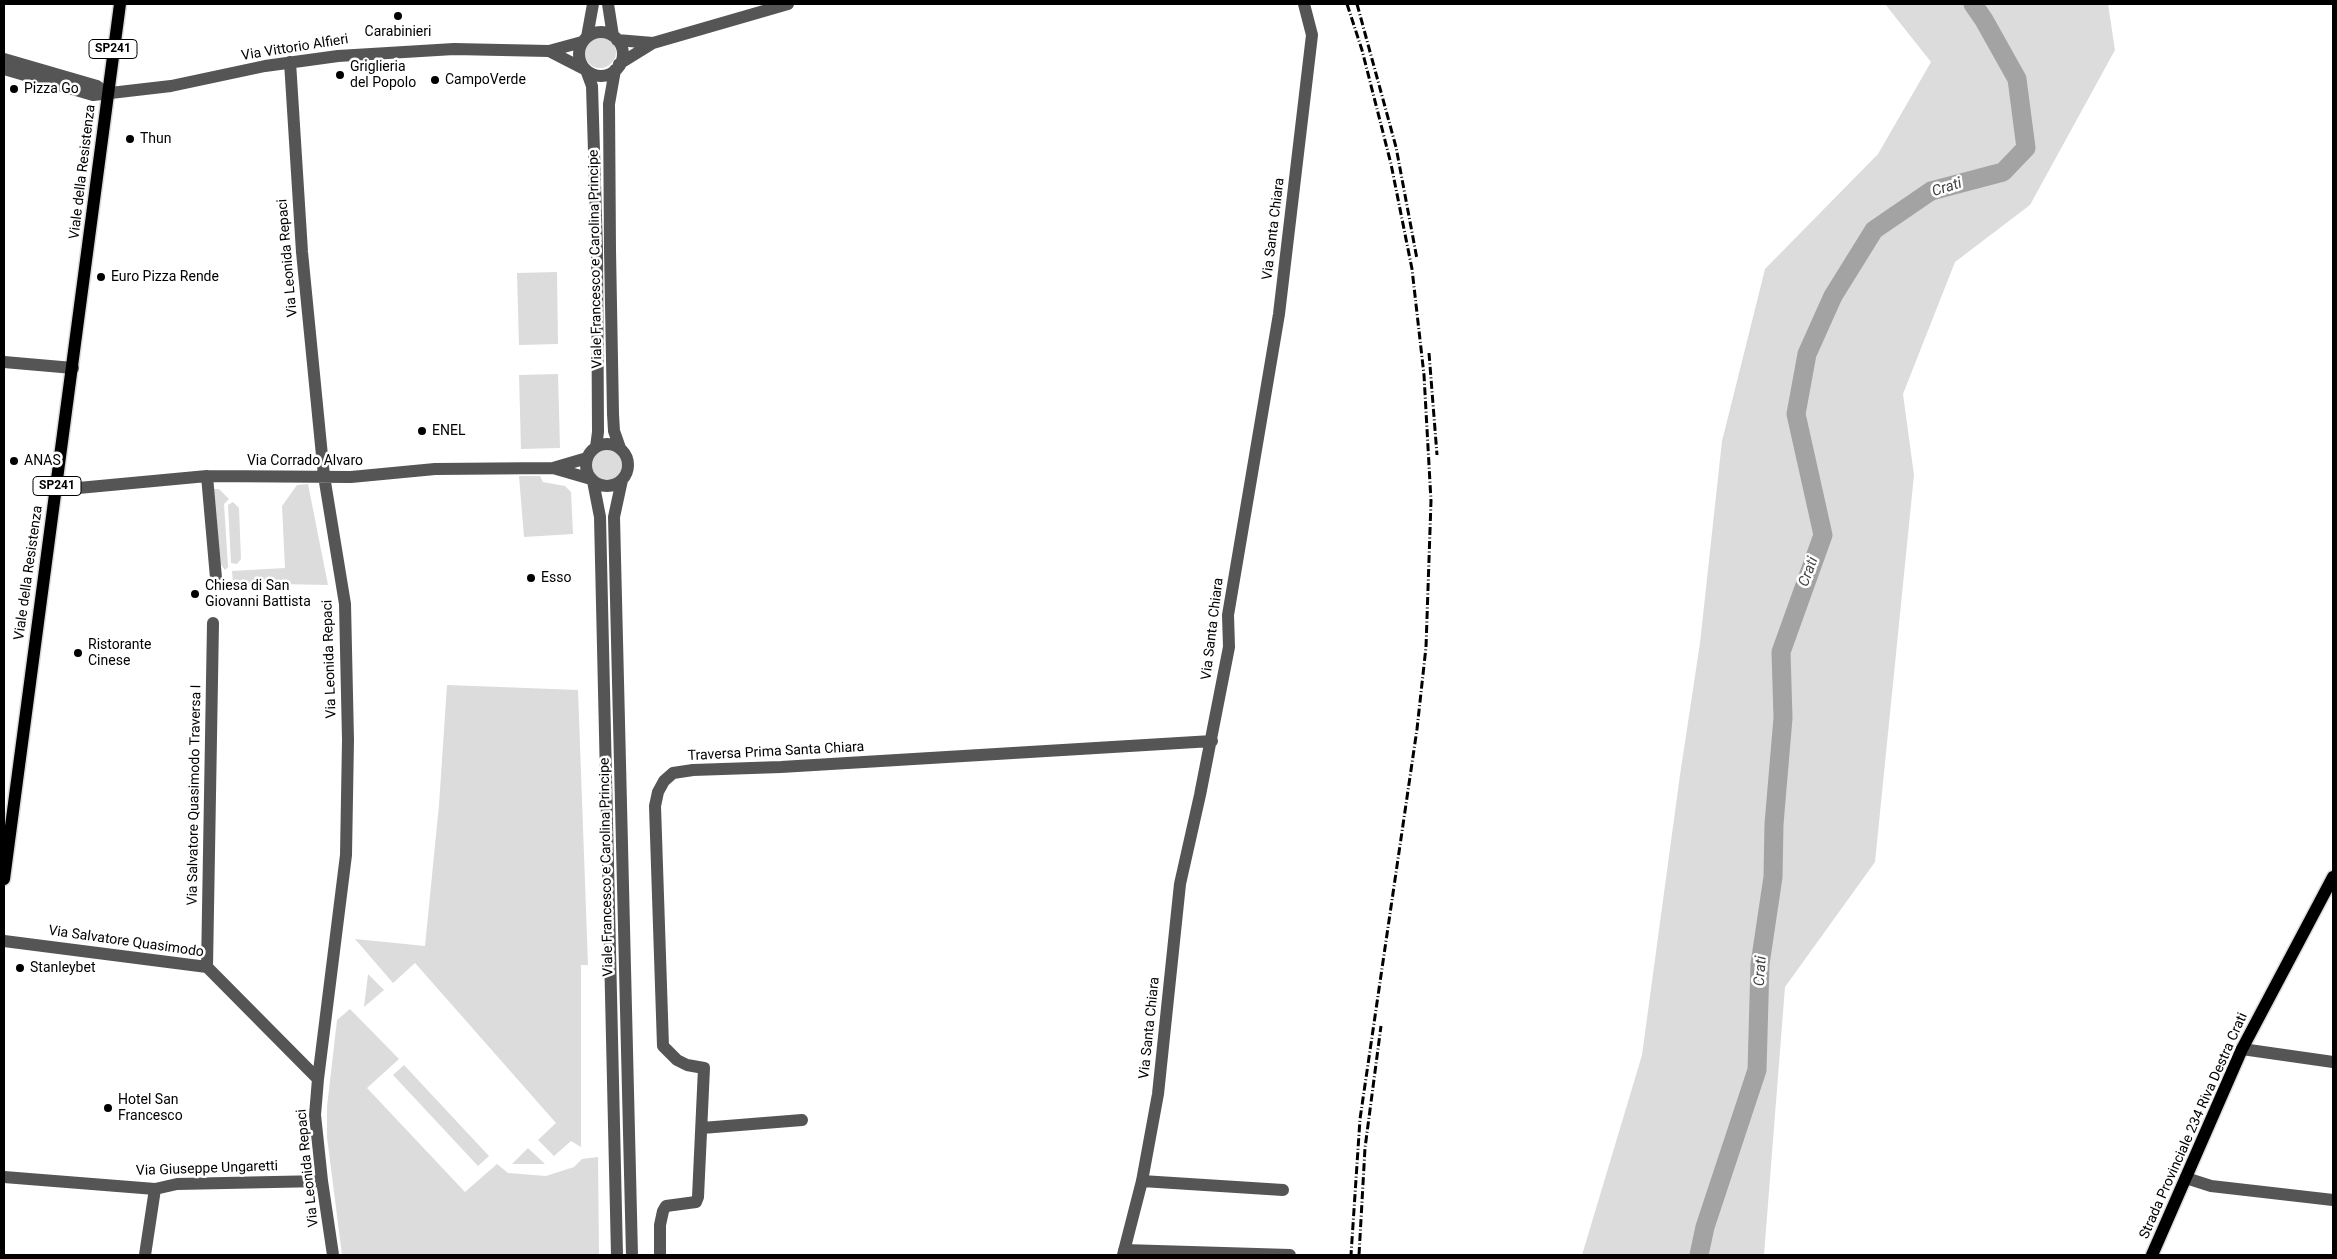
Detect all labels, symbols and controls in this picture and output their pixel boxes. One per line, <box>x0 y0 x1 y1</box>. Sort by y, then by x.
marker: Carabinieri <box>392 10 404 22</box>
place label: Carabinieri <box>365 24 431 40</box>
street label: Via Vittorio Alfieri <box>240 31 350 65</box>
road number: SP241 <box>89 40 137 59</box>
place label: Griglieria del Popolo <box>350 59 416 92</box>
marker: Griglieria del Popolo <box>334 69 346 81</box>
place label: CampoVerde <box>445 72 526 88</box>
marker: CampoVerde <box>429 74 441 86</box>
place label: Pizza Go <box>24 81 79 97</box>
marker: Pizza Go <box>8 83 20 95</box>
street label: Viale della Resistenza <box>66 104 100 240</box>
place label: Thun <box>140 131 172 147</box>
marker: Thun <box>124 133 136 145</box>
street label: Viale Francesco e Carolina Principe <box>586 149 606 369</box>
water label: Crati <box>1930 175 1964 201</box>
street label: Via Santa Chiara <box>1259 177 1289 281</box>
street label: Via Leonida Repaci <box>274 198 302 318</box>
place label: Euro Pizza Rende <box>111 269 219 285</box>
marker: Euro Pizza Rende <box>95 271 107 283</box>
place label: ENEL <box>432 423 465 439</box>
marker: ENEL <box>416 425 428 437</box>
place label: ANAS <box>24 453 61 469</box>
street label: Via Corrado Alvaro <box>247 453 363 469</box>
marker: ANAS <box>8 455 20 467</box>
road number: SP241 <box>33 476 81 496</box>
street label: Viale della Resistenza <box>11 505 47 641</box>
water label: Crati <box>1795 555 1823 589</box>
place label: Esso <box>541 570 571 586</box>
marker: Esso <box>525 572 537 584</box>
street label: Via Santa Chiara <box>1198 577 1228 681</box>
place label: Chiesa di San Giovanni Battista <box>205 578 311 610</box>
marker: Chiesa di San Giovanni Battista <box>189 588 201 600</box>
street label: Via Leonida Repaci <box>320 599 340 719</box>
place label: Ristorante Cinese <box>88 637 152 670</box>
marker: Ristorante Cinese <box>72 647 84 659</box>
street label: Via Salvatore Quasimodo Traversa I <box>185 684 205 906</box>
street label: Traversa Prima Santa Chiara <box>687 739 865 765</box>
street label: Viale Francesco e Carolina Principe <box>597 757 617 977</box>
street label: Via Salvatore Quasimodo <box>47 923 205 961</box>
water label: Crati <box>1751 955 1771 987</box>
place label: Stanleybet <box>30 960 95 976</box>
marker: Stanleybet <box>14 962 26 974</box>
street label: Via Santa Chiara <box>1136 976 1164 1080</box>
street label: Strada Provinciale 234 Riva Destra Crati <box>2136 1010 2252 1242</box>
place label: Hotel San Francesco <box>118 1092 183 1124</box>
marker: Hotel San Francesco <box>102 1102 114 1114</box>
street label: Via Leonida Repaci <box>293 1108 323 1228</box>
street label: Via Giuseppe Ungaretti <box>136 1158 278 1180</box>

